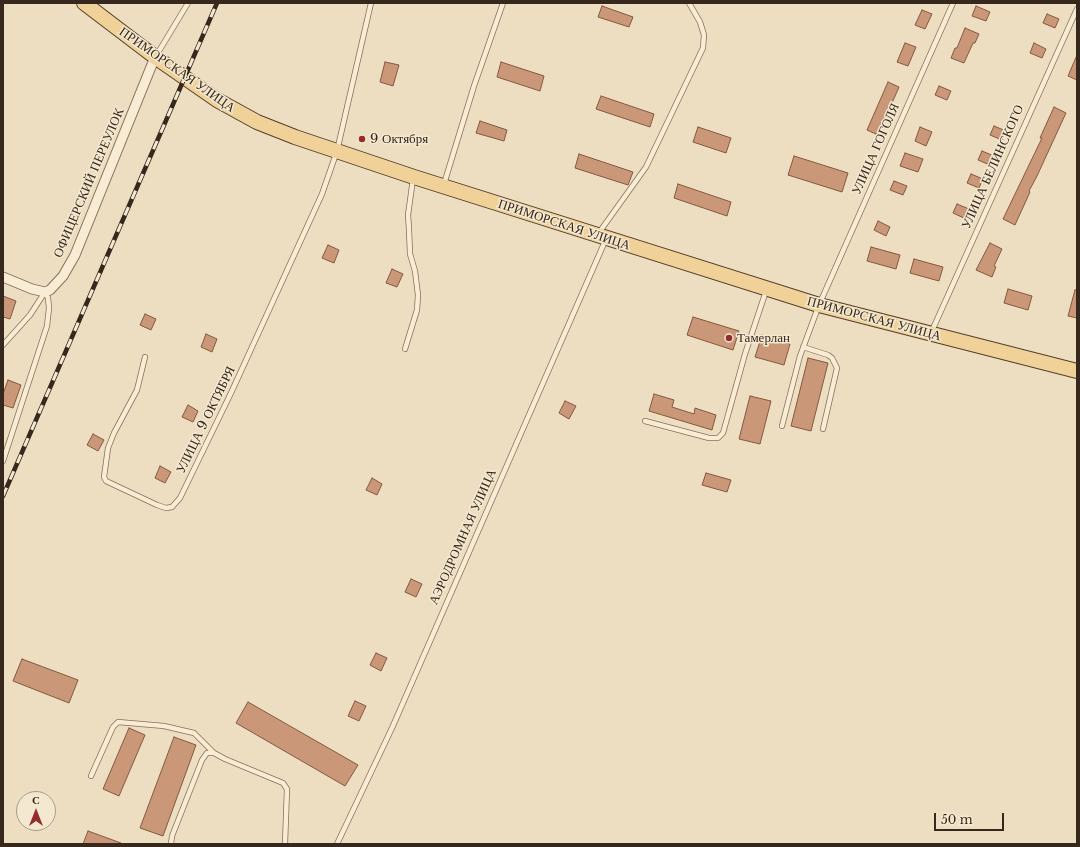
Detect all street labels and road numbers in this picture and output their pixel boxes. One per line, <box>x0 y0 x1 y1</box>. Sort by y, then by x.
street label: ПРИМОРСКАЯ УЛИЦА <box>116 24 238 116</box>
street label: УЛИЦА ГОГОЛЯ <box>849 101 903 197</box>
street label: УЛИЦА БЕЛИНСКОГО <box>959 102 1027 232</box>
street label: ОФИЦЕРСКИЙ ПЕРЕУЛОК <box>50 106 128 260</box>
street label: ПРИМОРСКАЯ УЛИЦА <box>496 196 632 254</box>
street label: ПРИМОРСКАЯ УЛИЦА <box>805 294 943 344</box>
street label: УЛИЦА 9 ОКТЯБРЯ <box>173 364 239 476</box>
street label: АЭРОДРОМНАЯ УЛИЦА <box>426 467 500 607</box>

